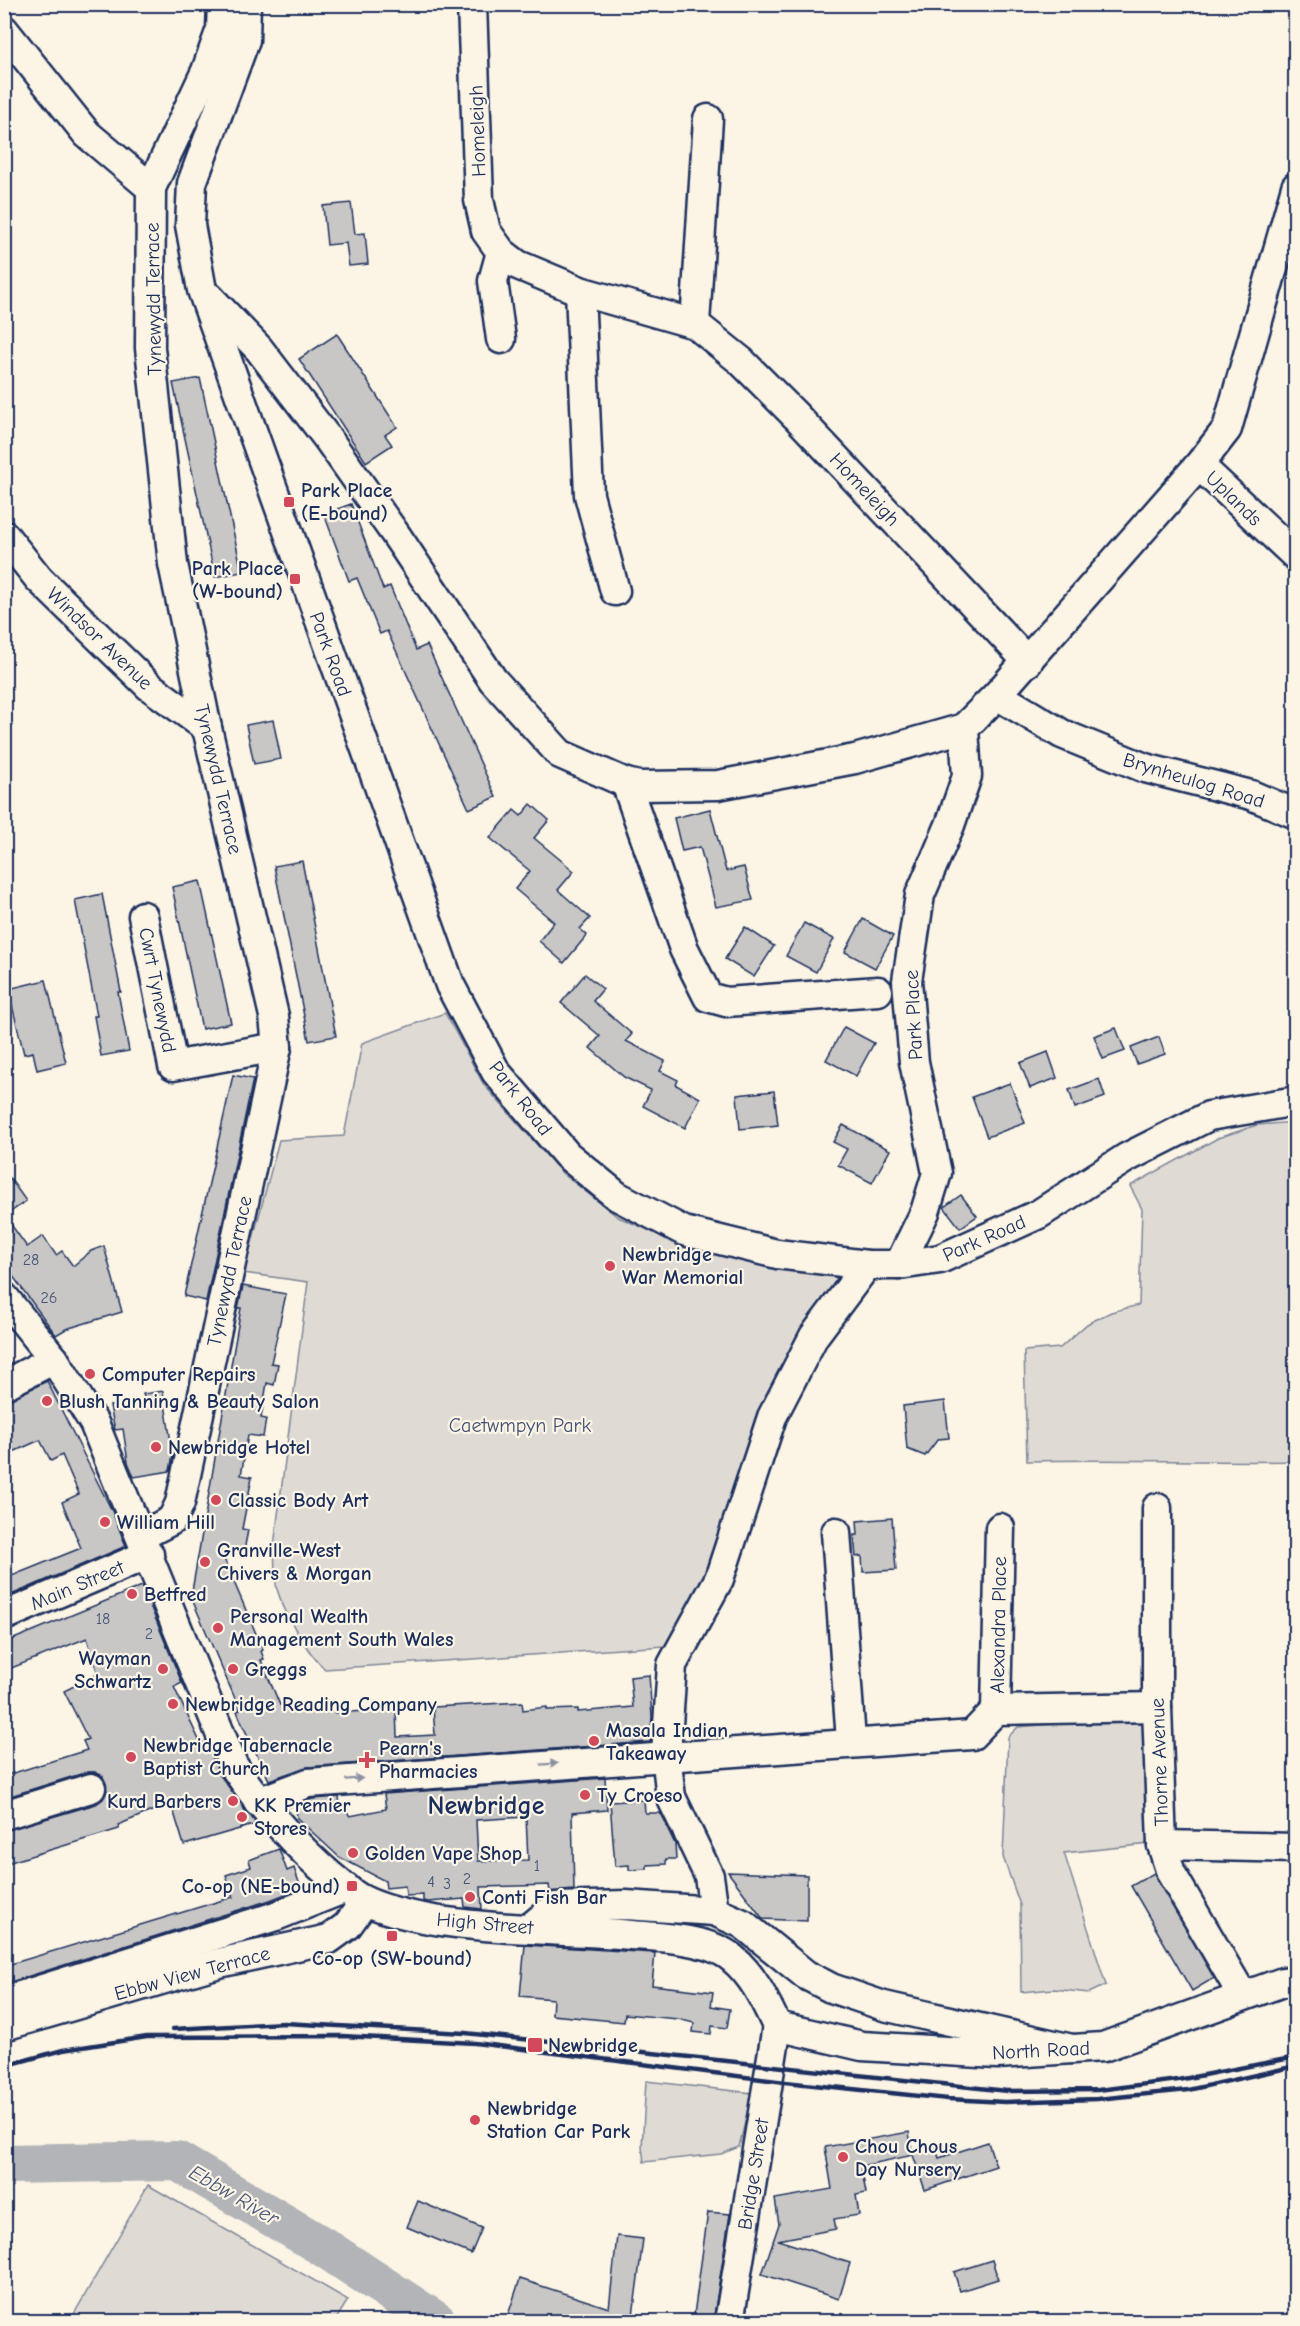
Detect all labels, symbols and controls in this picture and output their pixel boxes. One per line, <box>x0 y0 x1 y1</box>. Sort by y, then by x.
street label: Homeleigh <box>464 85 491 177</box>
street label: Tynewydd Terrace <box>141 222 166 376</box>
street label: Homeleigh <box>825 448 904 531</box>
street label: Uplands <box>1201 466 1267 531</box>
place label: Park Place (E-bound) <box>301 479 392 525</box>
marker: Park Place (E-bound) <box>282 495 296 509</box>
place label: Park Place (W-bound) <box>192 557 283 603</box>
marker: Park Place (W-bound) <box>288 572 302 586</box>
street label: Windsor Avenue <box>42 582 157 695</box>
street label: Park Road <box>305 609 356 700</box>
street label: Tynewydd Terrace <box>190 702 247 856</box>
street label: Brynheulog Road <box>1120 748 1267 813</box>
street label: Cwrt Tynewydd <box>134 926 181 1055</box>
street label: Park Place <box>900 969 927 1061</box>
street label: Park Road <box>484 1056 557 1140</box>
street label: Tynewydd Terrace <box>202 1194 257 1348</box>
street label: Park Road <box>939 1210 1029 1267</box>
place label: Newbridge War Memorial <box>622 1243 743 1289</box>
house number: 28 <box>23 1251 39 1269</box>
marker: Newbridge War Memorial <box>603 1259 617 1273</box>
house number: 26 <box>40 1289 58 1307</box>
place label: Computer Repairs <box>102 1363 256 1386</box>
marker: Computer Repairs <box>83 1367 97 1381</box>
place label: Blush Tanning & Beauty Salon <box>59 1390 319 1413</box>
marker: Blush Tanning & Beauty Salon <box>40 1394 54 1408</box>
park label: Caetwmpyn Park <box>449 1414 591 1437</box>
place label: Newbridge Hotel <box>168 1436 310 1459</box>
marker: Newbridge Hotel <box>149 1440 163 1454</box>
place label: Classic Body Art <box>228 1489 369 1512</box>
marker: Classic Body Art <box>209 1493 223 1507</box>
place label: William Hill <box>117 1511 215 1534</box>
marker: William Hill <box>98 1515 112 1529</box>
place label: Granville-West Chivers & Morgan <box>217 1539 372 1585</box>
street label: Main Street <box>27 1555 129 1615</box>
marker: Granville-West Chivers & Morgan <box>198 1555 212 1569</box>
street label: Alexandra Place <box>986 1556 1011 1694</box>
place label: Betfred <box>144 1583 207 1606</box>
marker: Betfred <box>125 1587 139 1601</box>
place label: Personal Wealth Management South Wales <box>230 1605 453 1651</box>
house number: 18 <box>96 1610 110 1628</box>
marker: Personal Wealth Management South Wales <box>211 1621 225 1635</box>
house number: 2 <box>145 1625 153 1643</box>
place label: Wayman Schwartz <box>74 1647 151 1693</box>
place label: Greggs <box>245 1658 307 1681</box>
marker: Wayman Schwartz <box>156 1662 170 1676</box>
marker: Greggs <box>226 1662 240 1676</box>
place label: Newbridge Reading Company <box>185 1693 438 1716</box>
marker: Newbridge Reading Company <box>166 1697 180 1711</box>
street label: Thorne Avenue <box>1146 1697 1173 1827</box>
place label: Masala Indian Takeaway <box>606 1719 728 1765</box>
place label: Newbridge Tabernacle Baptist Church <box>143 1734 333 1780</box>
marker: Masala Indian Takeaway <box>587 1734 601 1748</box>
place label: Pearn's Pharmacies <box>379 1737 478 1783</box>
marker: Newbridge Tabernacle Baptist Church <box>124 1750 138 1764</box>
marker: Pearn's Pharmacies <box>360 1753 374 1767</box>
one-way arrow <box>539 1760 558 1769</box>
one-way arrow <box>345 1775 364 1784</box>
place label: Ty Croeso <box>597 1784 683 1807</box>
marker: Ty Croeso <box>578 1788 592 1802</box>
place label: Kurd Barbers <box>107 1790 221 1813</box>
district label: Newbridge <box>428 1791 545 1821</box>
marker: Kurd Barbers <box>226 1794 240 1808</box>
place label: KK Premier Stores <box>254 1794 351 1840</box>
marker: KK Premier Stores <box>235 1810 249 1824</box>
place label: Golden Vape Shop <box>365 1842 522 1865</box>
marker: Golden Vape Shop <box>346 1846 360 1860</box>
house number: 1 <box>534 1857 540 1875</box>
house number: 2 <box>463 1870 471 1888</box>
house number: 4 <box>427 1873 435 1891</box>
place label: Co-op (NE-bound) <box>182 1875 340 1898</box>
house number: 3 <box>443 1875 451 1893</box>
marker: Co-op (NE-bound) <box>345 1879 359 1893</box>
place label: Conti Fish Bar <box>482 1886 607 1909</box>
marker: Conti Fish Bar <box>463 1890 477 1904</box>
street label: High Street <box>436 1908 536 1939</box>
marker: Co-op (SW-bound) <box>385 1929 399 1943</box>
street label: Ebbw View Terrace <box>112 1942 272 2005</box>
place label: Co-op (SW-bound) <box>312 1947 472 1970</box>
place label: Newbridge <box>548 2034 638 2057</box>
marker: Newbridge <box>526 2036 544 2054</box>
street label: North Road <box>991 2036 1091 2065</box>
place label: Newbridge Station Car Park <box>487 2097 631 2143</box>
marker: Newbridge Station Car Park <box>468 2113 482 2127</box>
street label: Bridge Street <box>733 2115 774 2232</box>
place label: Chou Chous Day Nursery <box>855 2135 962 2181</box>
marker: Chou Chous Day Nursery <box>836 2150 850 2164</box>
water label: Ebbw River <box>185 2160 285 2231</box>

